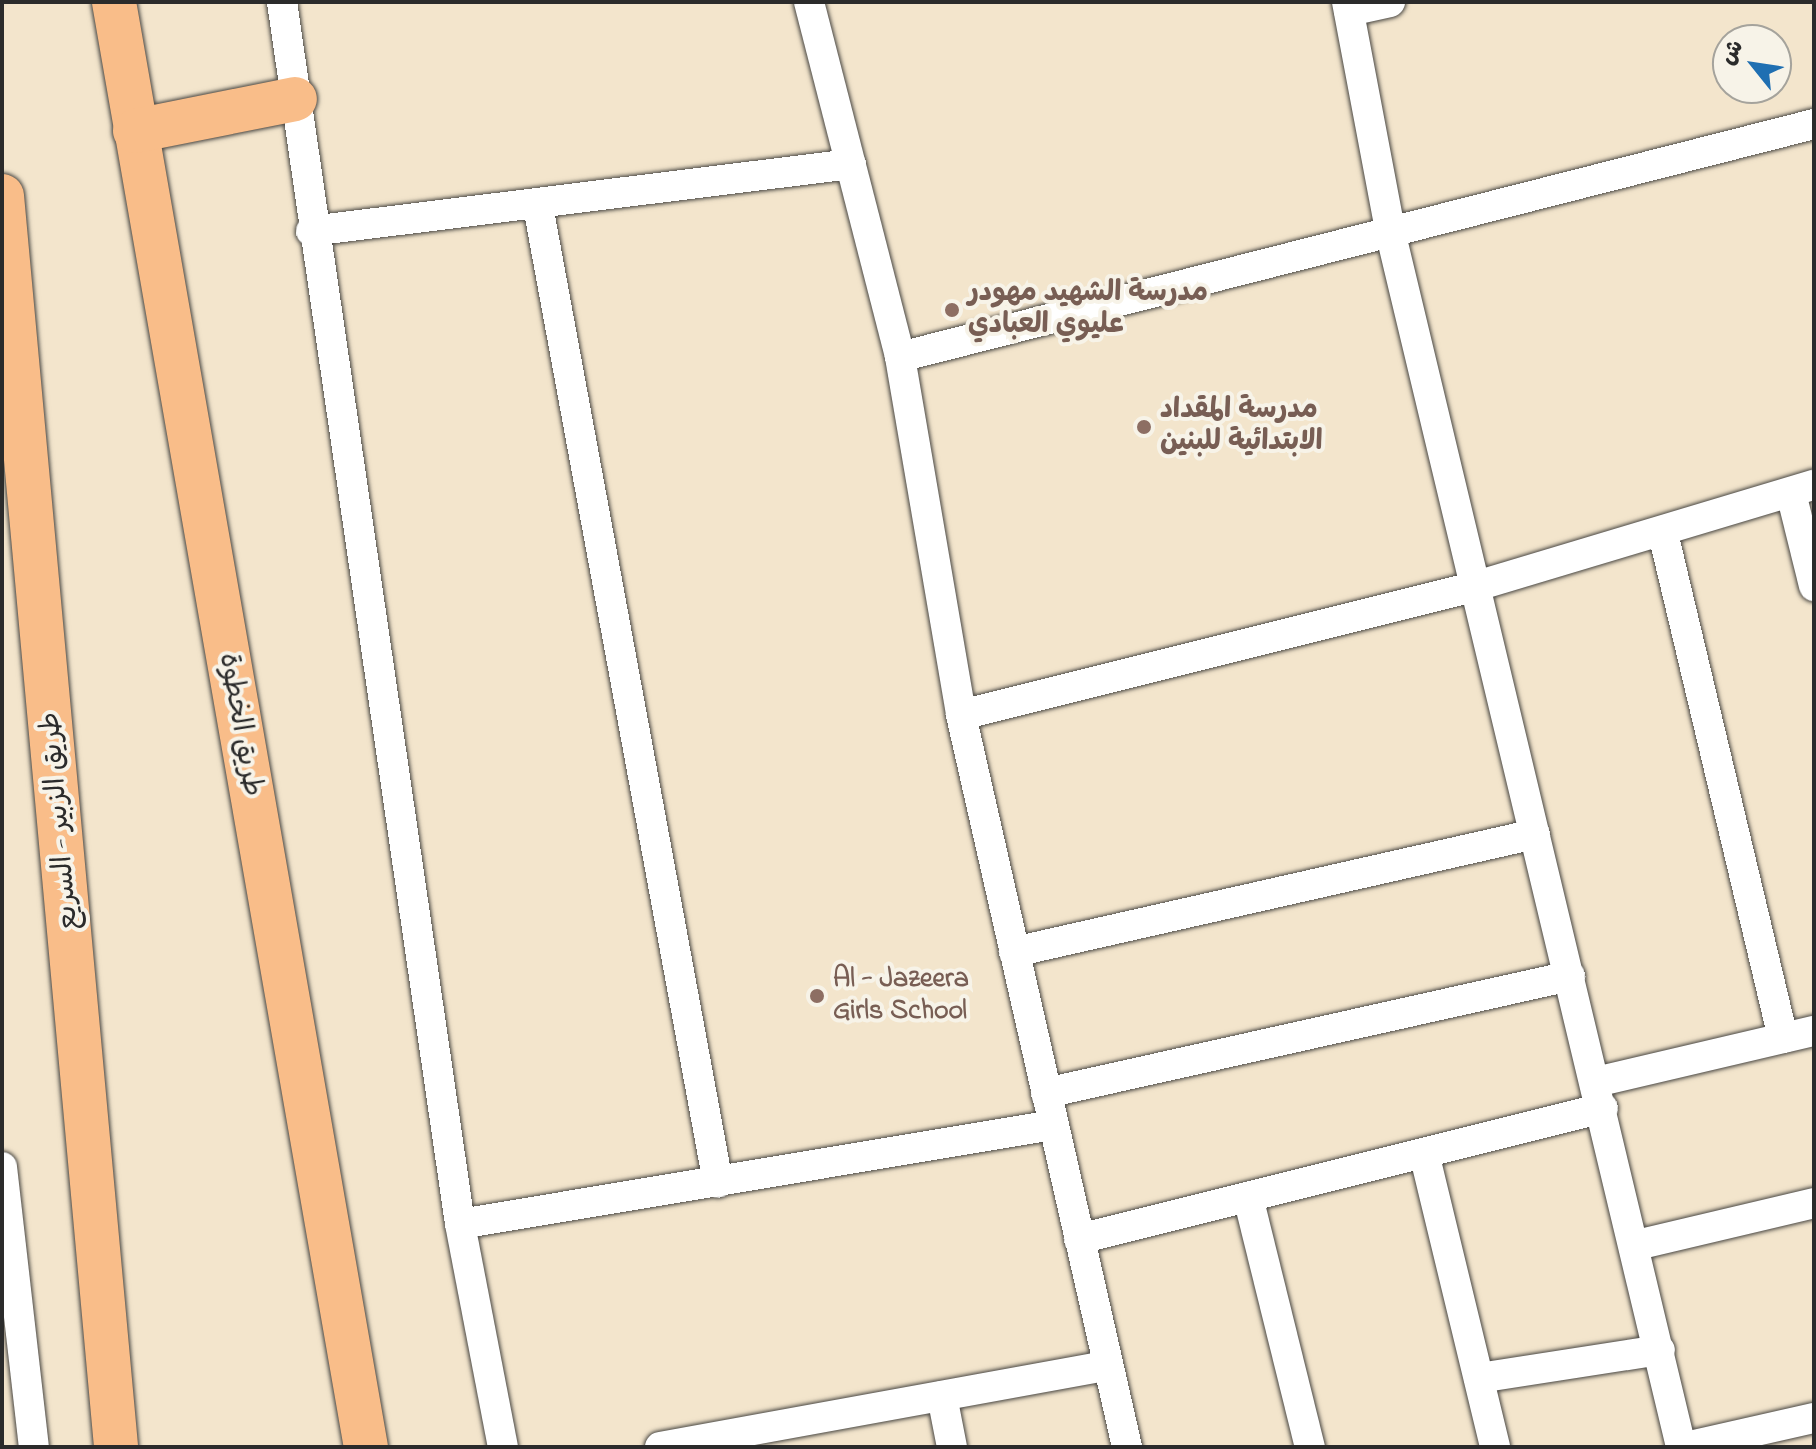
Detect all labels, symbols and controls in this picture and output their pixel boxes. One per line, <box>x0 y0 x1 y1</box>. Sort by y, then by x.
north arrow <box>1712 24 1792 104</box>
text: ش <box>1713 35 1753 71</box>
place label: مدرسة الشهيد مهودر عليوي العبادي <box>968 277 1208 343</box>
marker: مدرسة الشهيد مهودر عليوي العبادي <box>943 301 961 319</box>
place label: مدرسة المقداد الابتدائية للبنين <box>1160 394 1323 460</box>
marker: مدرسة المقداد الابتدائية للبنين <box>1135 418 1153 436</box>
street label: طريق الخطوة <box>210 651 268 799</box>
street label: طريق الزبير - السريع <box>35 710 87 932</box>
place label: Al - Jazeera Girls School <box>833 963 969 1029</box>
marker: Al - Jazeera Girls School <box>808 987 826 1005</box>

